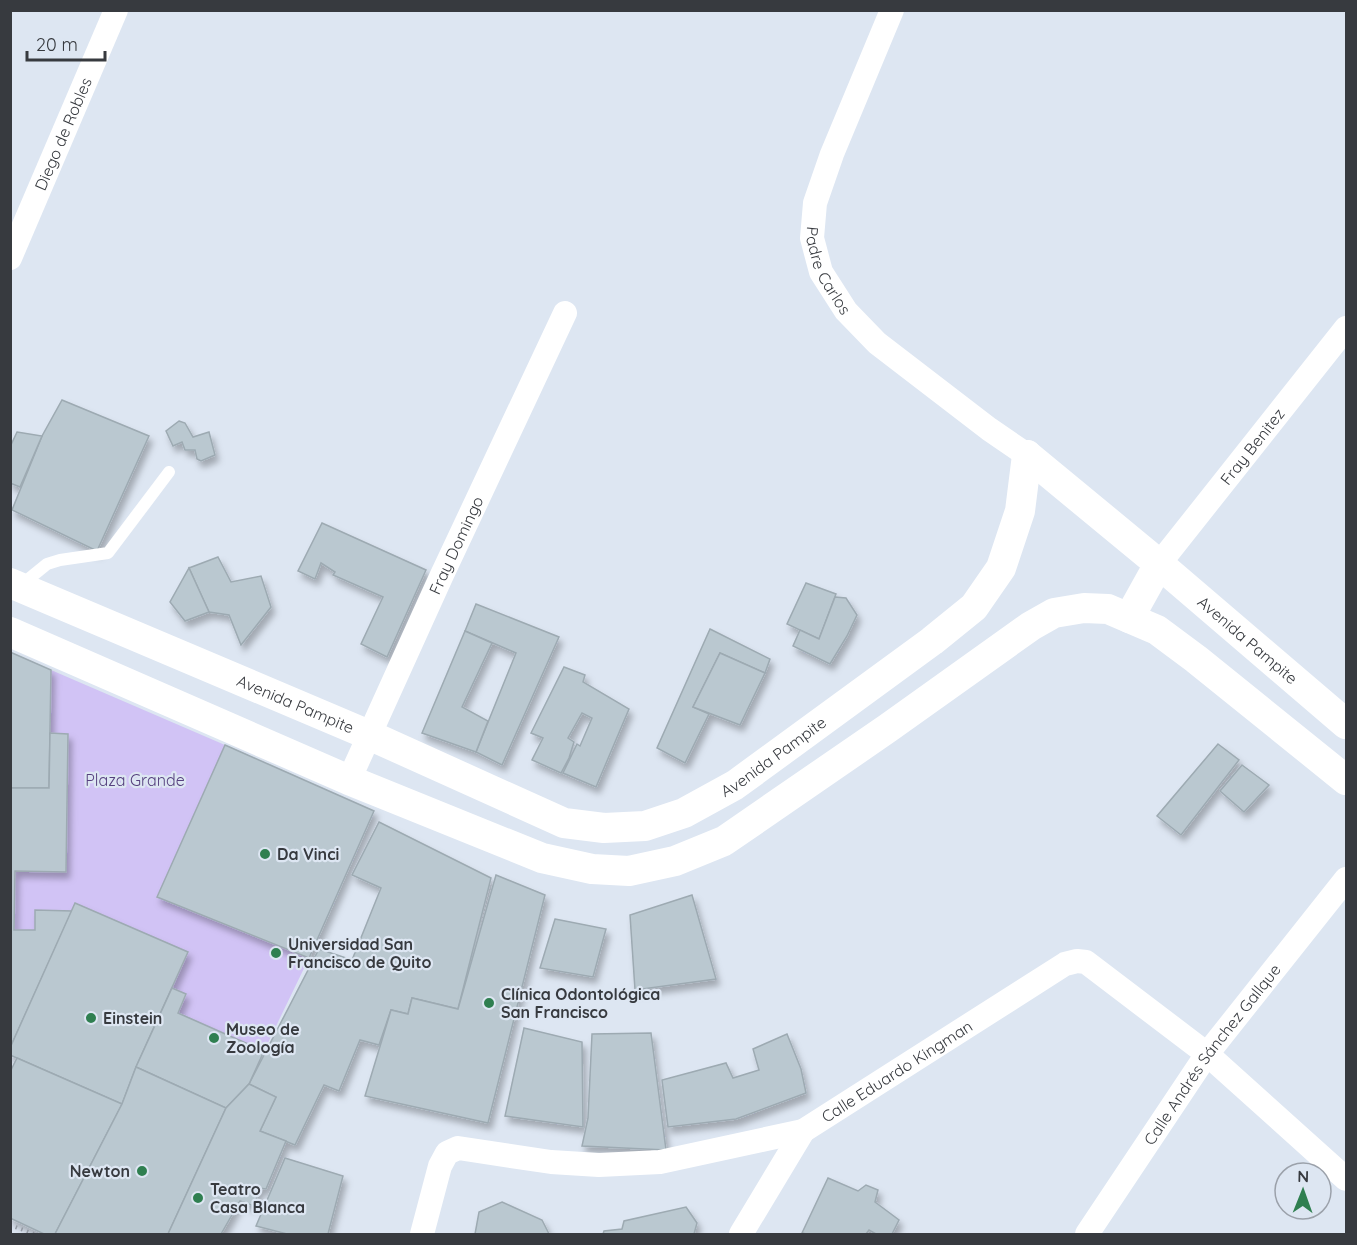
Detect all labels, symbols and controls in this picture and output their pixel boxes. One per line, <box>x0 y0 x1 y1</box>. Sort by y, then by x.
scale bar <box>27 24 105 62</box>
text: 20 m <box>36 33 78 56</box>
street label: Diego de Robles <box>30 74 96 193</box>
street label: Padre Carlos <box>802 226 856 318</box>
street label: Fray Benitez <box>1216 404 1289 489</box>
street label: Fray Domingo <box>425 493 488 597</box>
street label: Avenida Pampite <box>1194 592 1302 688</box>
street label: Avenida Pampite <box>234 670 357 737</box>
street label: Avenida Pampite <box>717 712 830 801</box>
park label: Plaza Grande <box>85 770 185 790</box>
place label: Da Vinci <box>277 844 339 864</box>
marker: Da Vinci <box>258 847 272 861</box>
place label: Universidad San Francisco de Quito <box>288 934 431 972</box>
marker: Universidad San Francisco de Quito <box>269 946 283 960</box>
street label: Calle Andrés Sánchez Gallque <box>1139 960 1285 1149</box>
place label: Clínica Odontológica San Francisco <box>501 984 660 1022</box>
marker: Clínica Odontológica San Francisco <box>482 996 496 1010</box>
place label: Einstein <box>103 1008 162 1028</box>
marker: Einstein <box>84 1011 98 1025</box>
street label: Calle Eduardo Kingman <box>818 1016 976 1127</box>
place label: Museo de Zoología <box>226 1019 300 1057</box>
marker: Museo de Zoología <box>207 1031 221 1045</box>
place label: Newton <box>70 1161 130 1181</box>
north arrow <box>1273 1161 1333 1221</box>
marker: Newton <box>135 1164 149 1178</box>
text: N <box>1297 1166 1309 1186</box>
place label: Teatro Casa Blanca <box>210 1179 305 1217</box>
marker: Teatro Casa Blanca <box>191 1191 205 1205</box>

